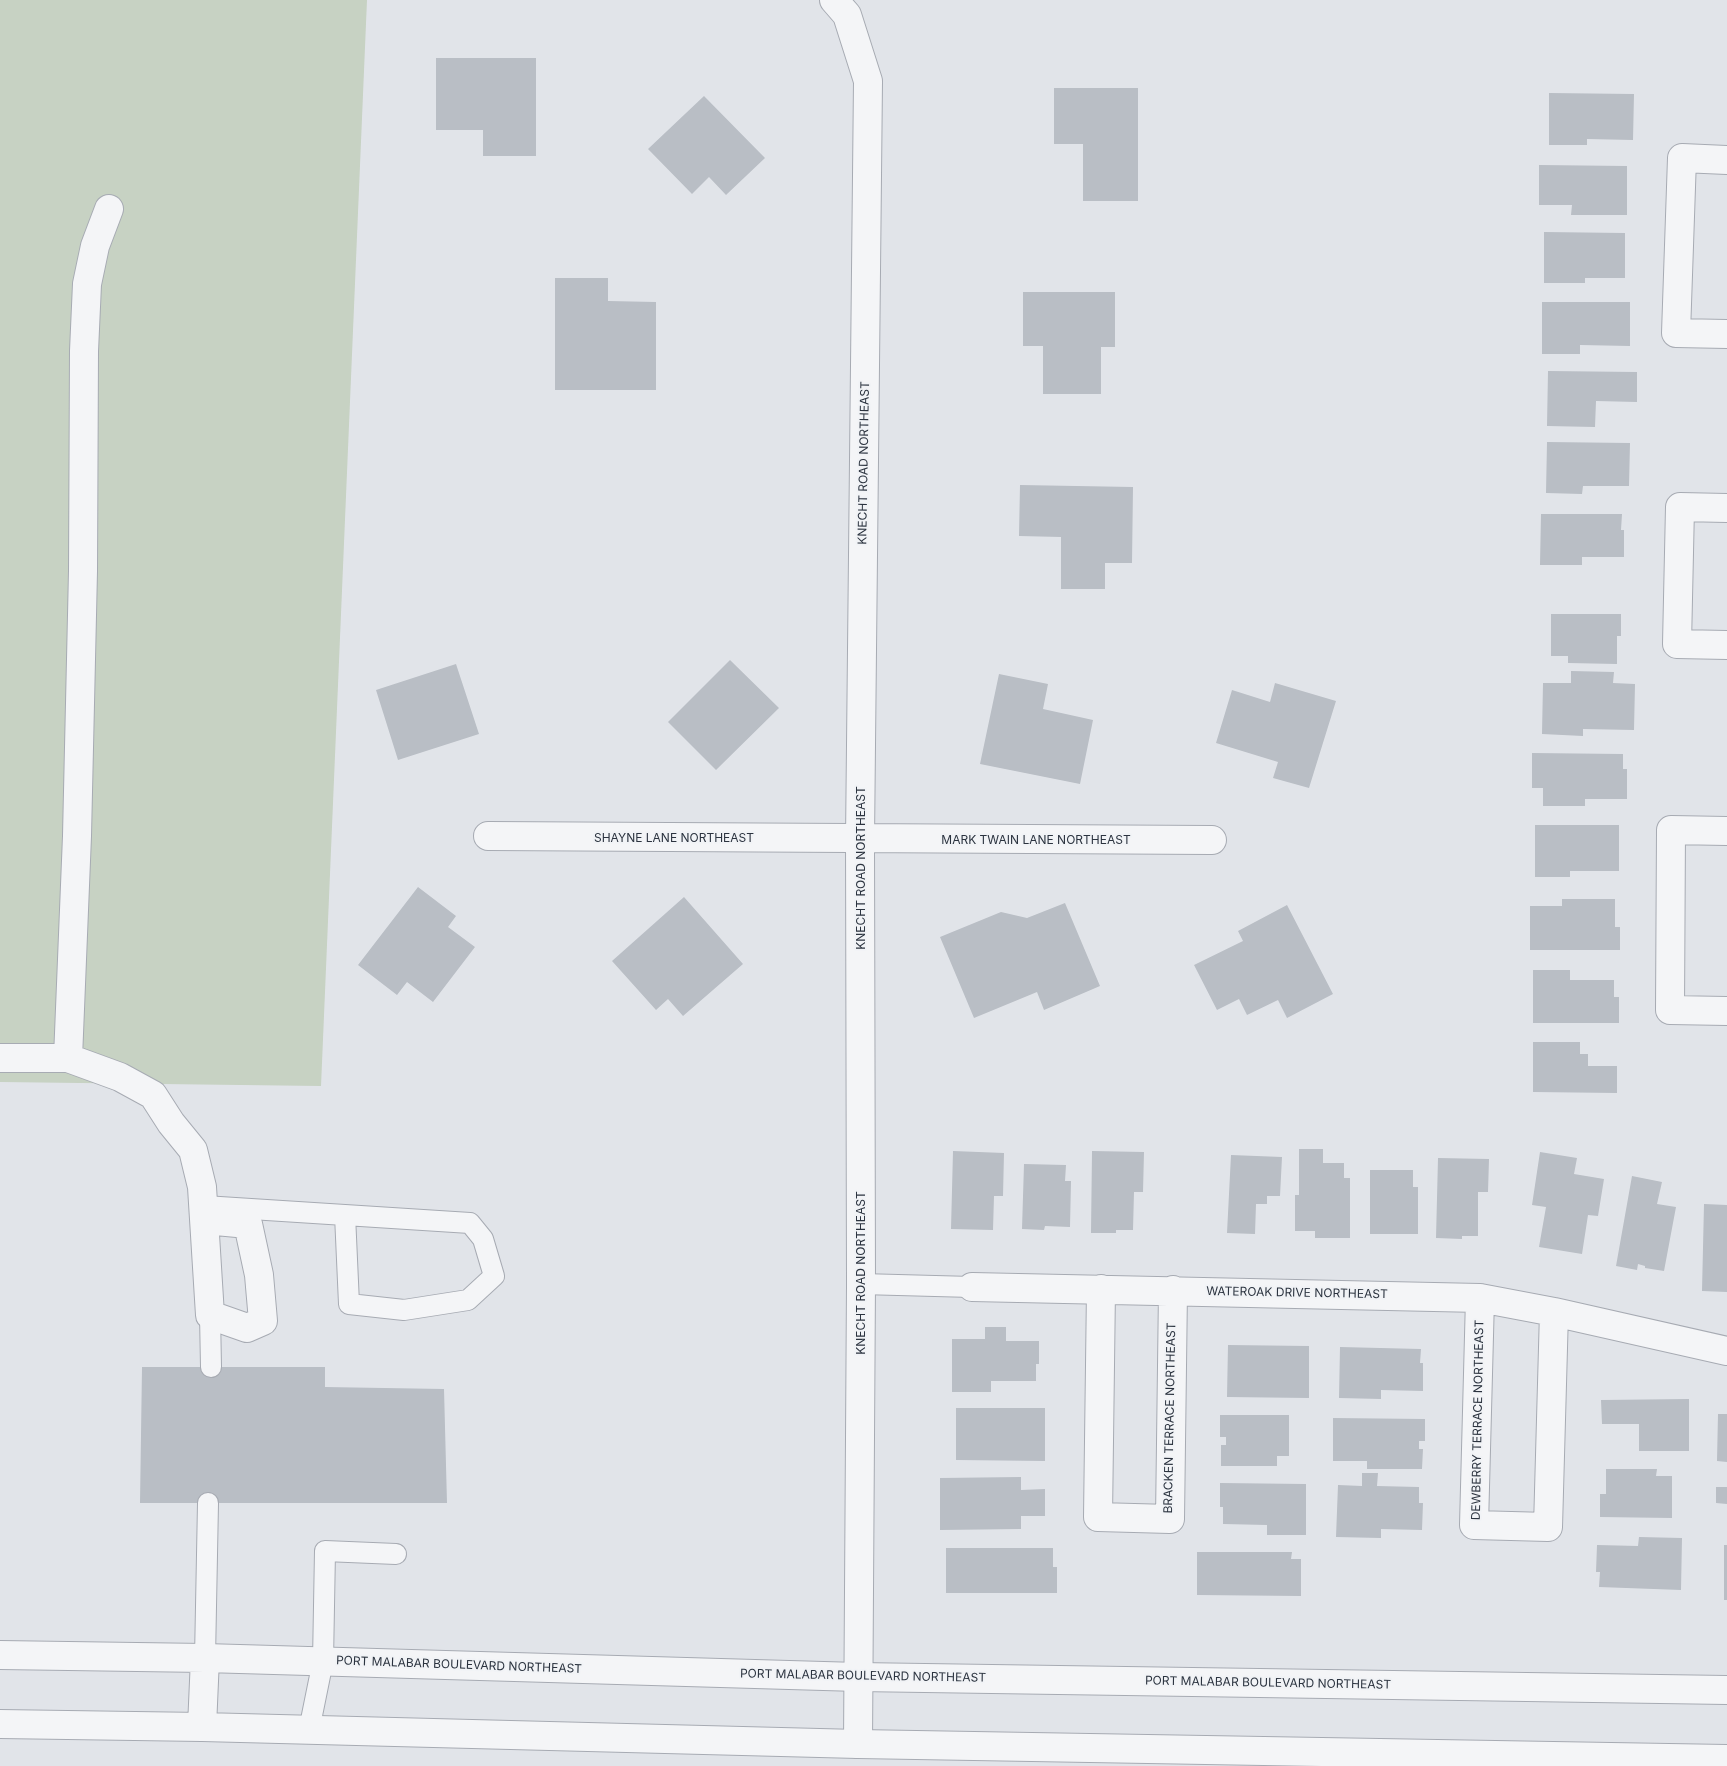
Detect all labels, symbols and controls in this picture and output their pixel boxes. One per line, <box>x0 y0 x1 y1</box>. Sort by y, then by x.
street label: KNECHT ROAD NORTHEAST <box>855 381 873 545</box>
street label: KNECHT ROAD NORTHEAST <box>854 786 868 950</box>
street label: SHAYNE LANE NORTHEAST <box>594 831 754 845</box>
street label: MARK TWAIN LANE NORTHEAST <box>941 833 1131 847</box>
street label: KNECHT ROAD NORTHEAST <box>854 1191 868 1355</box>
street label: WATEROAK DRIVE NORTHEAST <box>1206 1284 1388 1302</box>
street label: DEWBERRY TERRACE NORTHEAST <box>1469 1320 1487 1520</box>
street label: BRACKEN TERRACE NORTHEAST <box>1161 1322 1179 1514</box>
street label: PORT MALABAR BOULEVARD NORTHEAST <box>336 1654 582 1676</box>
street label: PORT MALABAR BOULEVARD NORTHEAST <box>740 1667 986 1685</box>
street label: PORT MALABAR BOULEVARD NORTHEAST <box>1145 1674 1391 1692</box>

